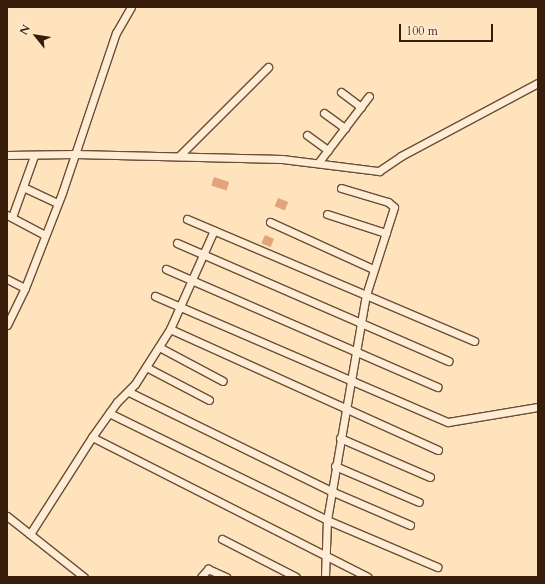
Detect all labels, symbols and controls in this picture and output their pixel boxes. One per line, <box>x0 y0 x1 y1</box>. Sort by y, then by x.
north arrow <box>16 16 56 56</box>
scale bar <box>401 16 495 42</box>
text: N <box>16 22 34 38</box>
text: 100 m <box>406 23 438 39</box>

